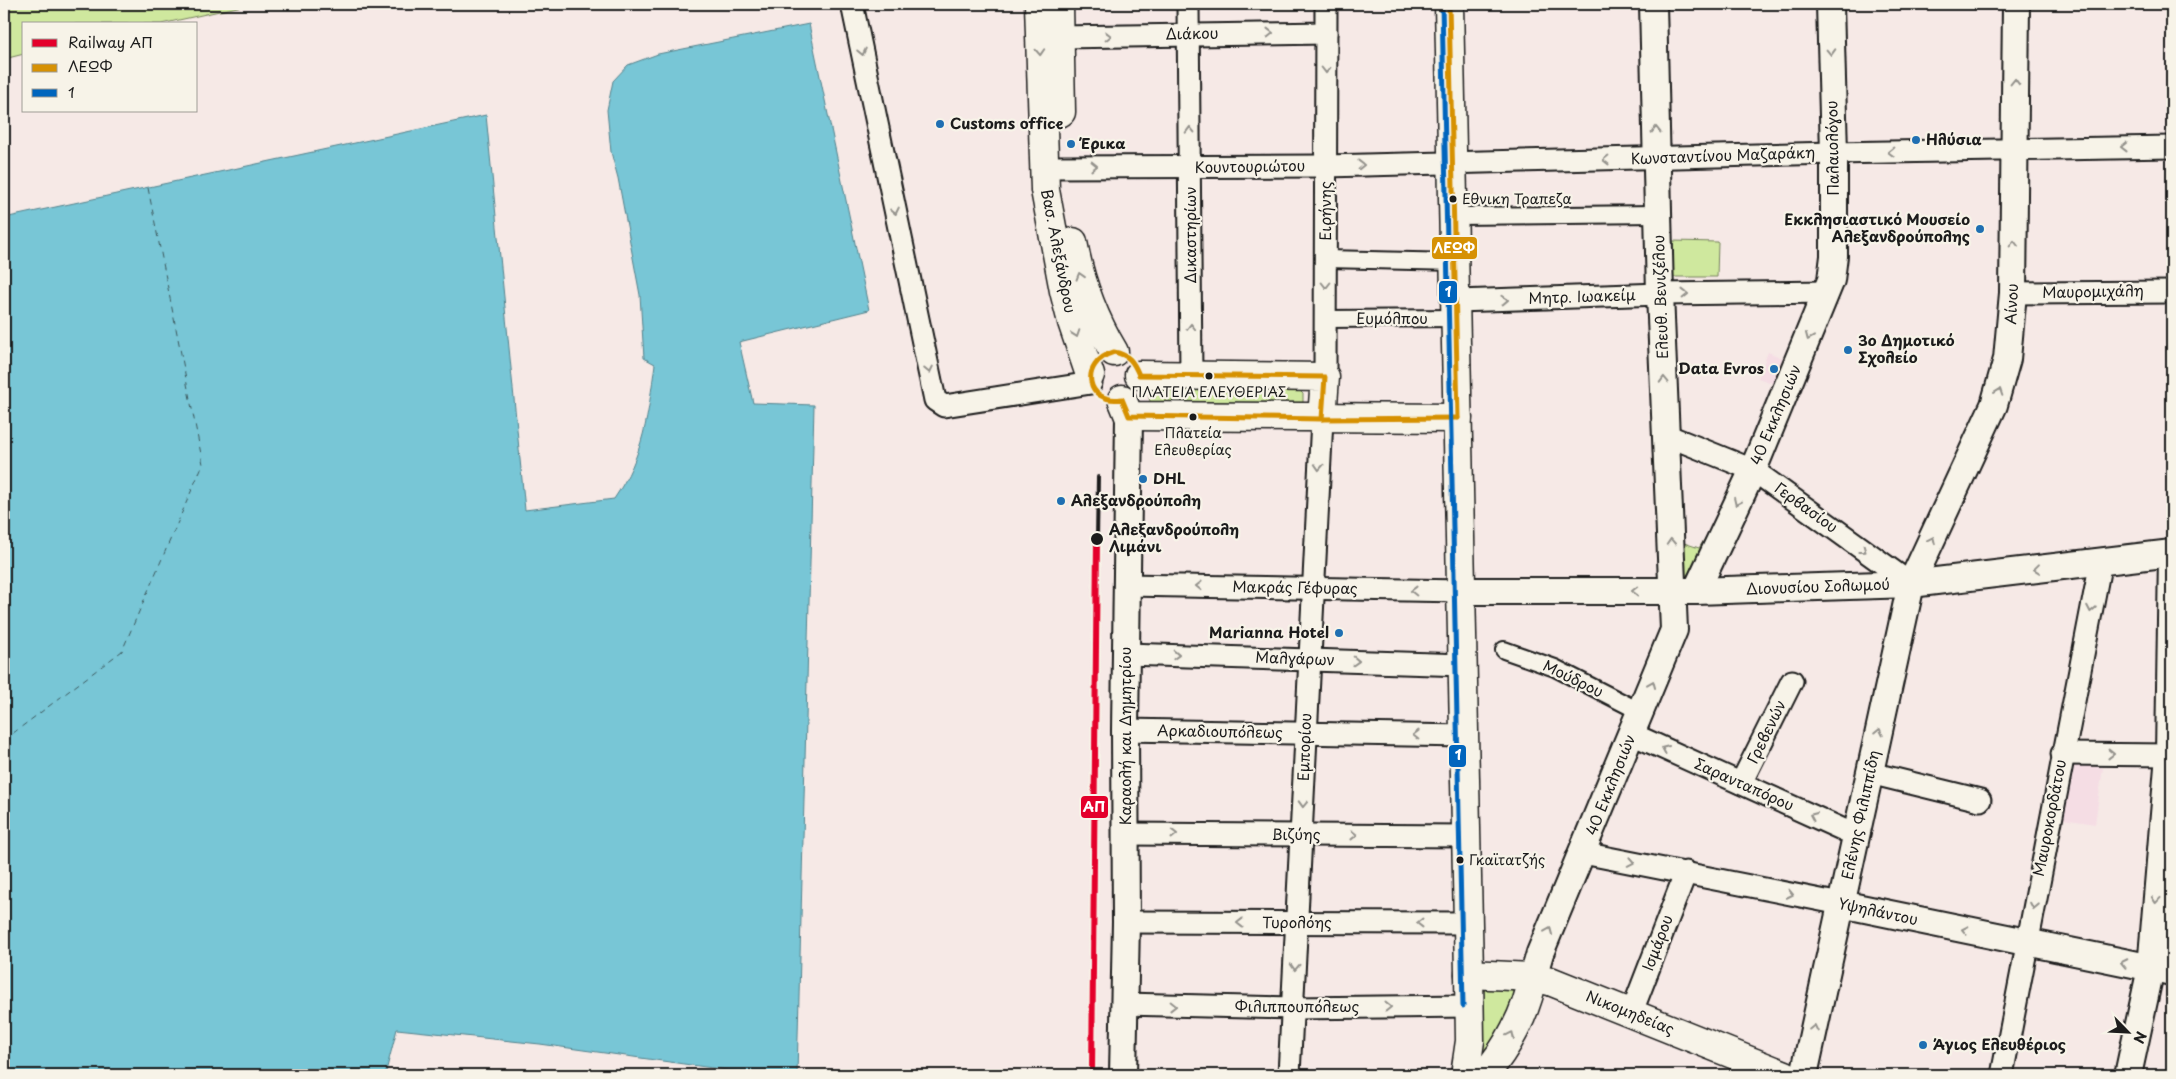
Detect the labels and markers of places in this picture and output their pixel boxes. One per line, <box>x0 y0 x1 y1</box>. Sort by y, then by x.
place label: Customs office <box>950 111 1064 134</box>
marker: Customs office <box>934 118 946 130</box>
place label: Ηλύσια <box>1926 127 1982 150</box>
place label: Έρικα <box>1078 131 1126 154</box>
marker: Ηλύσια <box>1910 134 1922 146</box>
marker: Έρικα <box>1065 138 1077 150</box>
place label: Εθνικη Τραπεζα <box>1462 188 1572 209</box>
marker: Εθνικη Τραπεζα <box>1448 194 1458 204</box>
place label: Εκκλησιαστικό Μουσείο Αλεξανδρούπολης <box>1784 207 1970 247</box>
marker: Εκκλησιαστικό Μουσείο Αλεξανδρούπολης <box>1974 223 1986 235</box>
place label: 3ο Δημοτικό Σχολείο <box>1858 328 1955 368</box>
marker: 3ο Δημοτικό Σχολείο <box>1842 344 1854 356</box>
place label: Data Evros <box>1678 356 1764 379</box>
marker: Data Evros <box>1768 363 1780 375</box>
marker: ΠΛΑΤΕΙΑ ΕΛΕΥΘΕΡΙΑΣ <box>1204 371 1214 381</box>
place label: ΠΛΑΤΕΙΑ ΕΛΕΥΘΕΡΙΑΣ <box>1132 381 1286 402</box>
marker: Πλατεία Ελευθερίας <box>1188 412 1198 422</box>
place label: Πλατεία Ελευθερίας <box>1154 422 1232 460</box>
place label: DHL <box>1153 466 1186 489</box>
marker: DHL <box>1137 473 1149 485</box>
place label: Αλεξανδρούπολη <box>1071 488 1201 511</box>
marker: Αλεξανδρούπολη <box>1055 495 1067 507</box>
place label: Αλεξανδρούπολη Λιμάνι <box>1109 517 1239 557</box>
marker: Αλεξανδρούπολη Λιμάνι <box>1089 531 1105 547</box>
place label: Marianna Hotel <box>1209 620 1329 643</box>
marker: Marianna Hotel <box>1333 627 1345 639</box>
place label: Γκαϊτατζής <box>1469 849 1545 870</box>
marker: Γκαϊτατζής <box>1455 855 1465 865</box>
place label: Άγιος Ελευθέριος <box>1933 1032 2066 1055</box>
marker: Άγιος Ελευθέριος <box>1917 1039 1929 1051</box>

